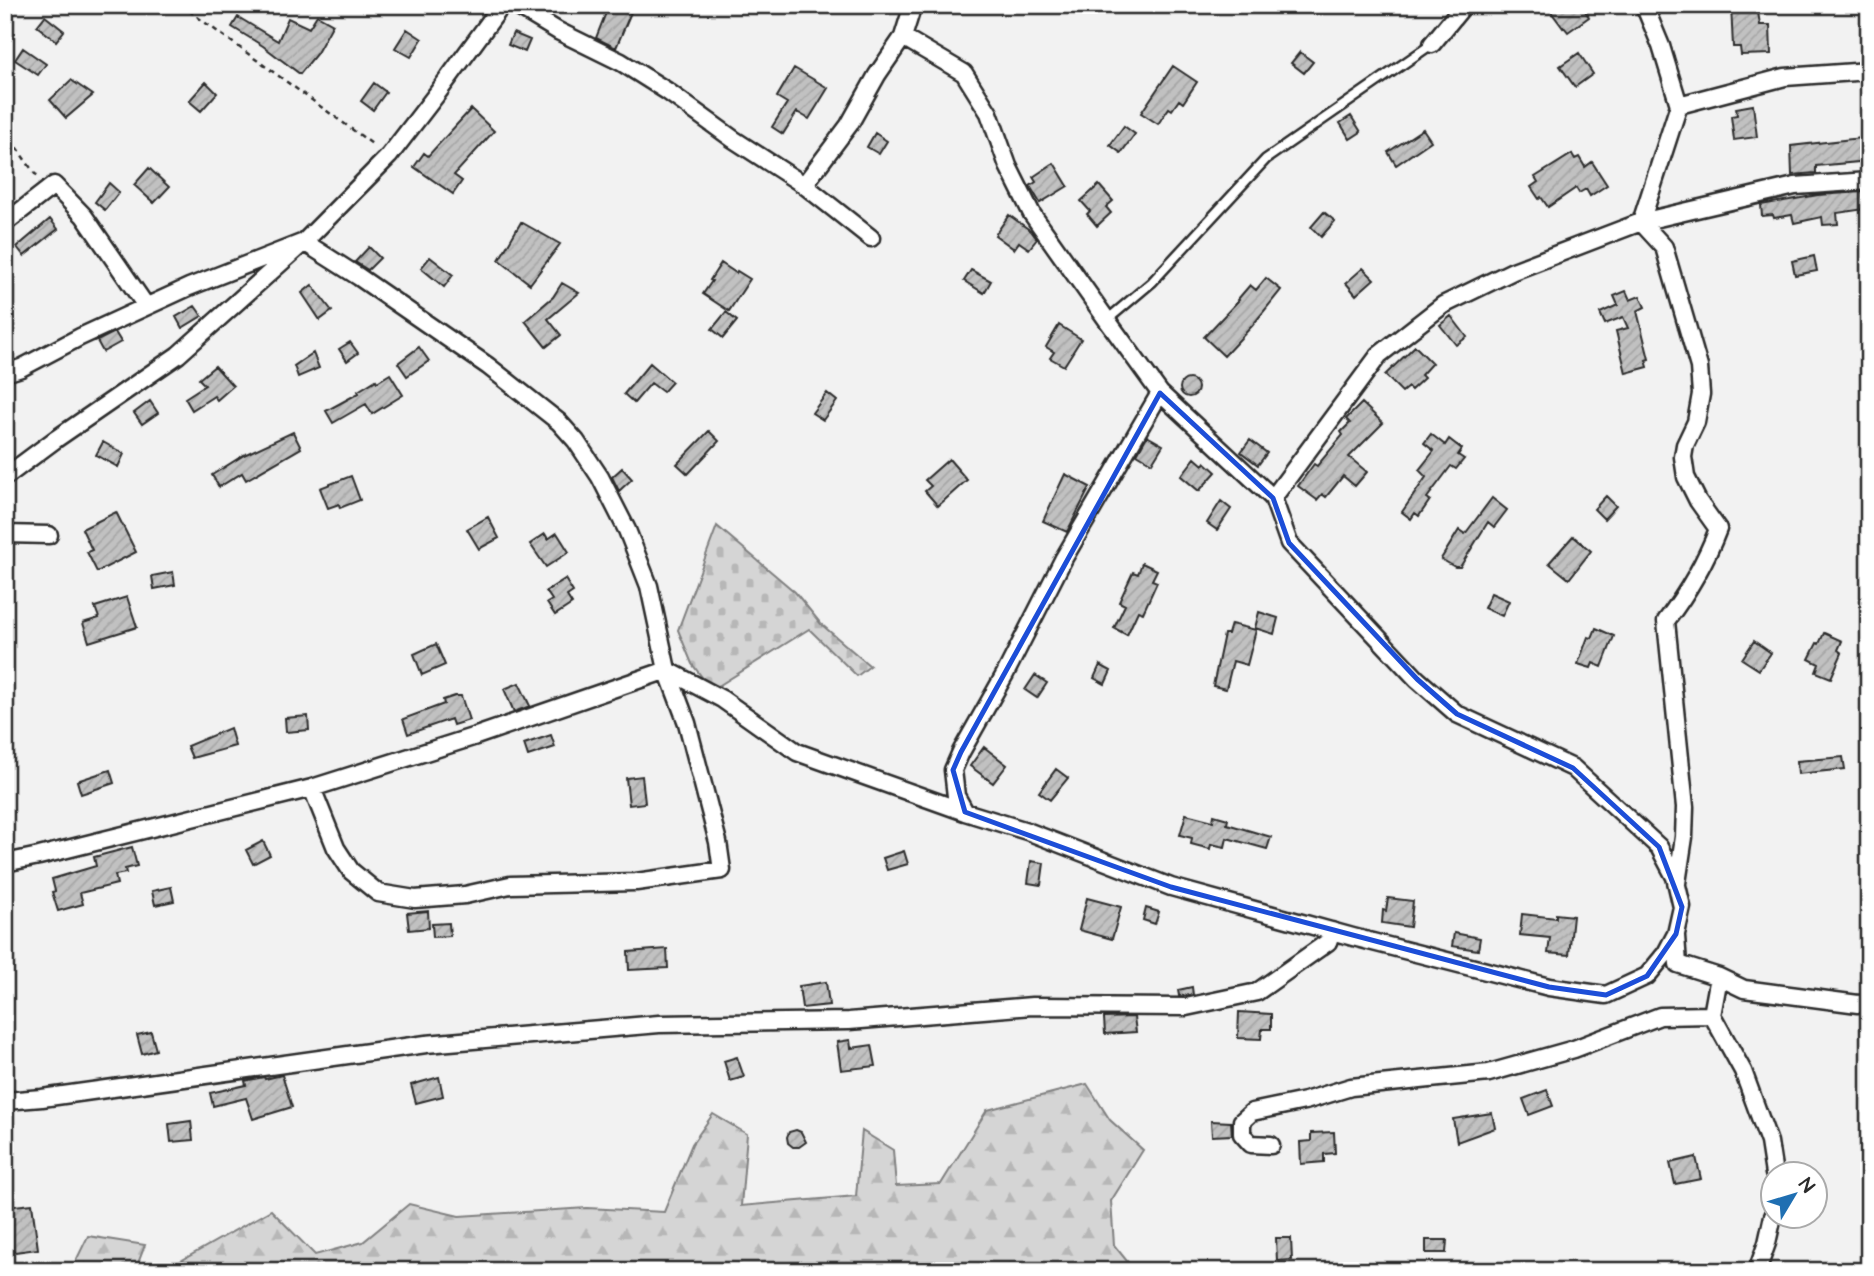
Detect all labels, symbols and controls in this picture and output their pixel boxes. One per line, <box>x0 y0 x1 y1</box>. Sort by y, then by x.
north arrow <box>1758 1160 1828 1230</box>
text: N <box>1792 1172 1821 1199</box>

